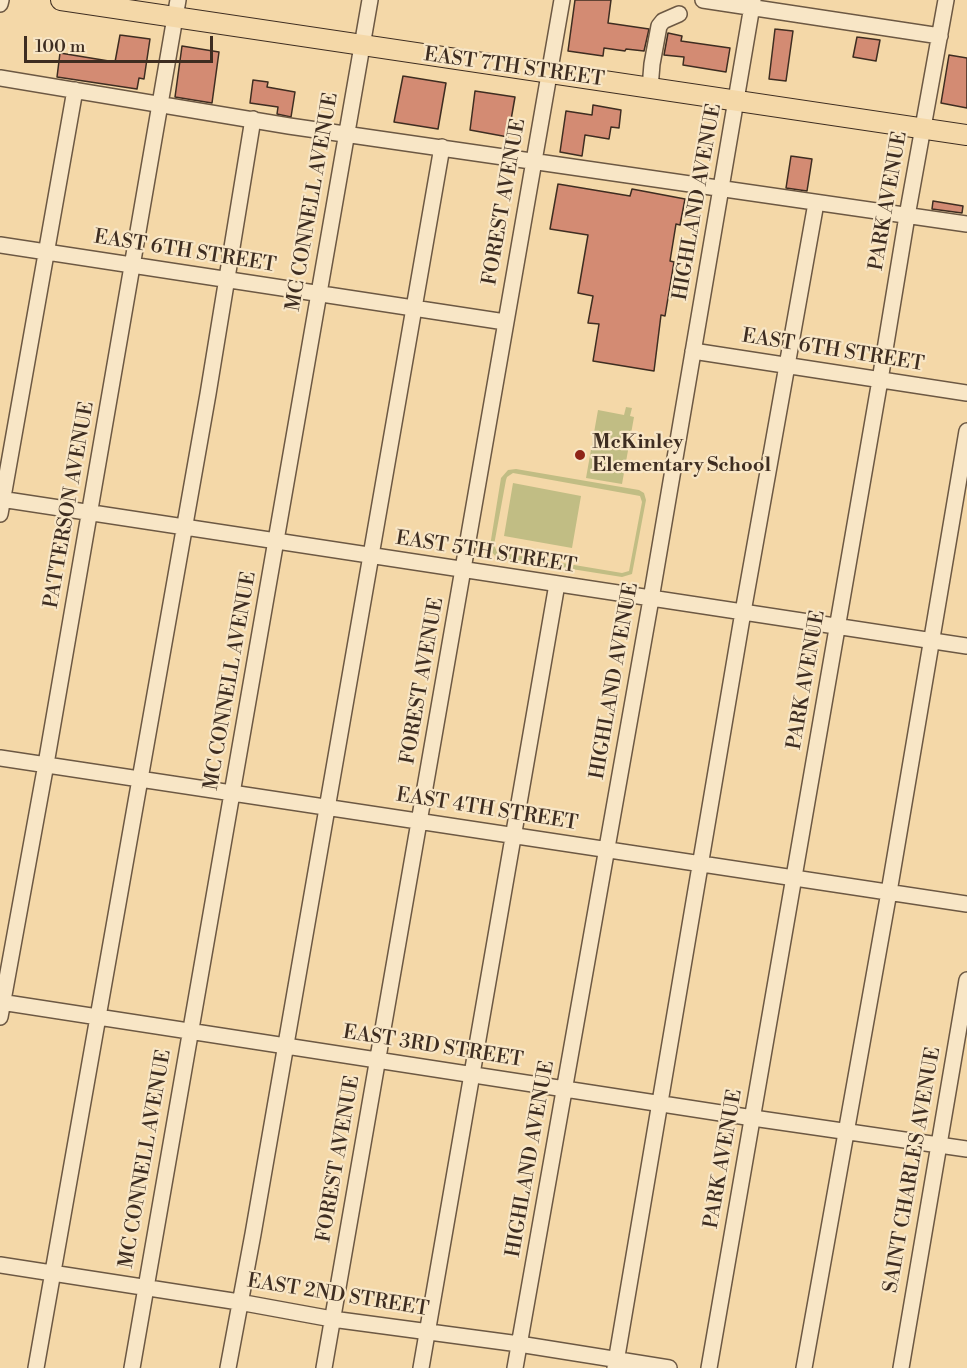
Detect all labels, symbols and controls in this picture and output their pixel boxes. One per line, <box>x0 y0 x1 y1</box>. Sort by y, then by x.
scale bar <box>27 24 216 62</box>
text: 100 m <box>35 35 86 58</box>
street label: EAST 7TH STREET <box>422 43 606 93</box>
street label: MC CONNELL AVENUE <box>282 91 344 313</box>
street label: HIGHLAND AVENUE <box>669 102 727 302</box>
street label: FOREST AVENUE <box>479 117 531 287</box>
street label: PARK AVENUE <box>865 129 913 273</box>
street label: EAST 6TH STREET <box>92 226 278 278</box>
street label: EAST 6TH STREET <box>740 325 926 377</box>
street label: PATTERSON AVENUE <box>40 400 100 610</box>
place label: McKinley Elementary School <box>592 431 771 478</box>
marker: McKinley Elementary School <box>573 448 587 462</box>
street label: EAST 5TH STREET <box>394 527 578 579</box>
street label: MC CONNELL AVENUE <box>200 570 262 792</box>
street label: HIGHLAND AVENUE <box>586 581 644 781</box>
street label: FOREST AVENUE <box>397 596 449 766</box>
street label: PARK AVENUE <box>783 608 831 752</box>
street label: EAST 4TH STREET <box>394 784 580 836</box>
street label: EAST 3RD STREET <box>341 1021 525 1073</box>
street label: SAINT CHARLES AVENUE <box>880 1045 946 1295</box>
street label: MC CONNELL AVENUE <box>115 1048 177 1270</box>
street label: HIGHLAND AVENUE <box>502 1059 560 1259</box>
street label: FOREST AVENUE <box>313 1074 365 1244</box>
street label: PARK AVENUE <box>700 1087 748 1231</box>
street label: EAST 2ND STREET <box>245 1270 431 1322</box>

